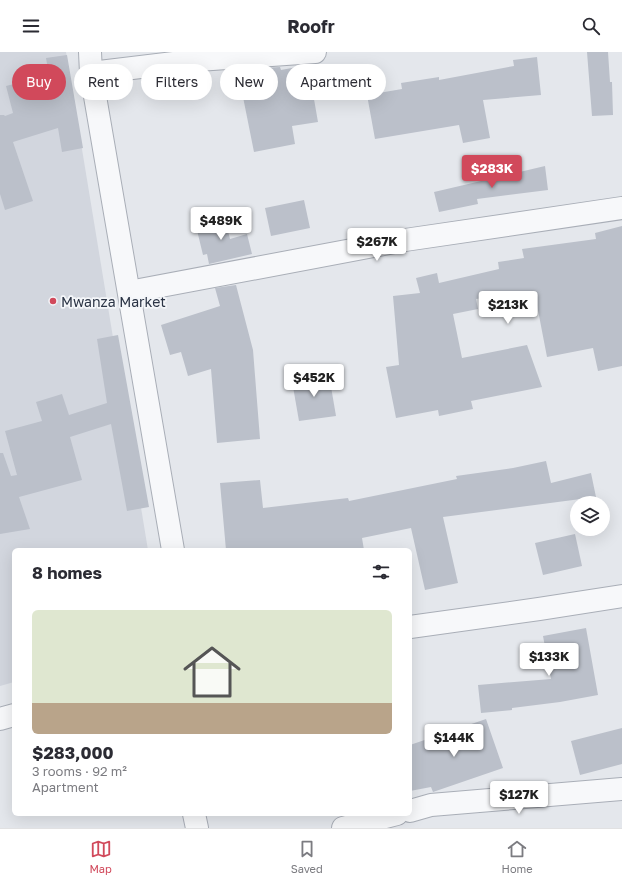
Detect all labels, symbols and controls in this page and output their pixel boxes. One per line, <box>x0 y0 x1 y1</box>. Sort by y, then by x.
icon: menu <box>20 15 42 37</box>
text: Roofr <box>287 15 335 37</box>
icon: search <box>580 15 602 37</box>
chip: Buy <box>12 64 66 100</box>
chip: Rent <box>74 64 133 100</box>
chip: Filters <box>141 64 212 100</box>
chip: New <box>220 64 278 100</box>
chip: Apartment <box>286 64 386 100</box>
pin: $283K <box>464 155 520 189</box>
text: $283K <box>471 160 513 176</box>
pin: $489K <box>193 207 249 241</box>
text: $489K <box>200 212 242 228</box>
pin: $267K <box>349 228 405 262</box>
text: $267K <box>356 233 398 249</box>
pin: $213K <box>480 291 536 325</box>
place label: Mwanza Market <box>61 293 166 310</box>
marker: Mwanza Market <box>48 296 58 306</box>
text: $213K <box>488 296 528 312</box>
pin: $452K <box>286 364 342 398</box>
text: $452K <box>293 369 335 385</box>
map controls <box>570 496 610 536</box>
button: layers <box>570 496 610 536</box>
icon: filters <box>370 561 392 583</box>
text: 8 homes <box>32 562 102 583</box>
icon: home <box>176 636 248 708</box>
pin: $133K <box>521 643 577 677</box>
text: $133K <box>529 648 569 664</box>
pin: $144K <box>426 724 482 758</box>
text: $144K <box>433 729 475 745</box>
text: $283,000 <box>32 742 114 763</box>
text: 3 rooms · 92 m² <box>32 763 127 779</box>
text: Apartment <box>32 779 99 795</box>
pin: $127K <box>491 781 547 815</box>
text: $127K <box>499 786 539 802</box>
tab: Map <box>89 838 112 875</box>
tab: Saved <box>291 838 323 875</box>
tab: Home <box>502 838 533 875</box>

